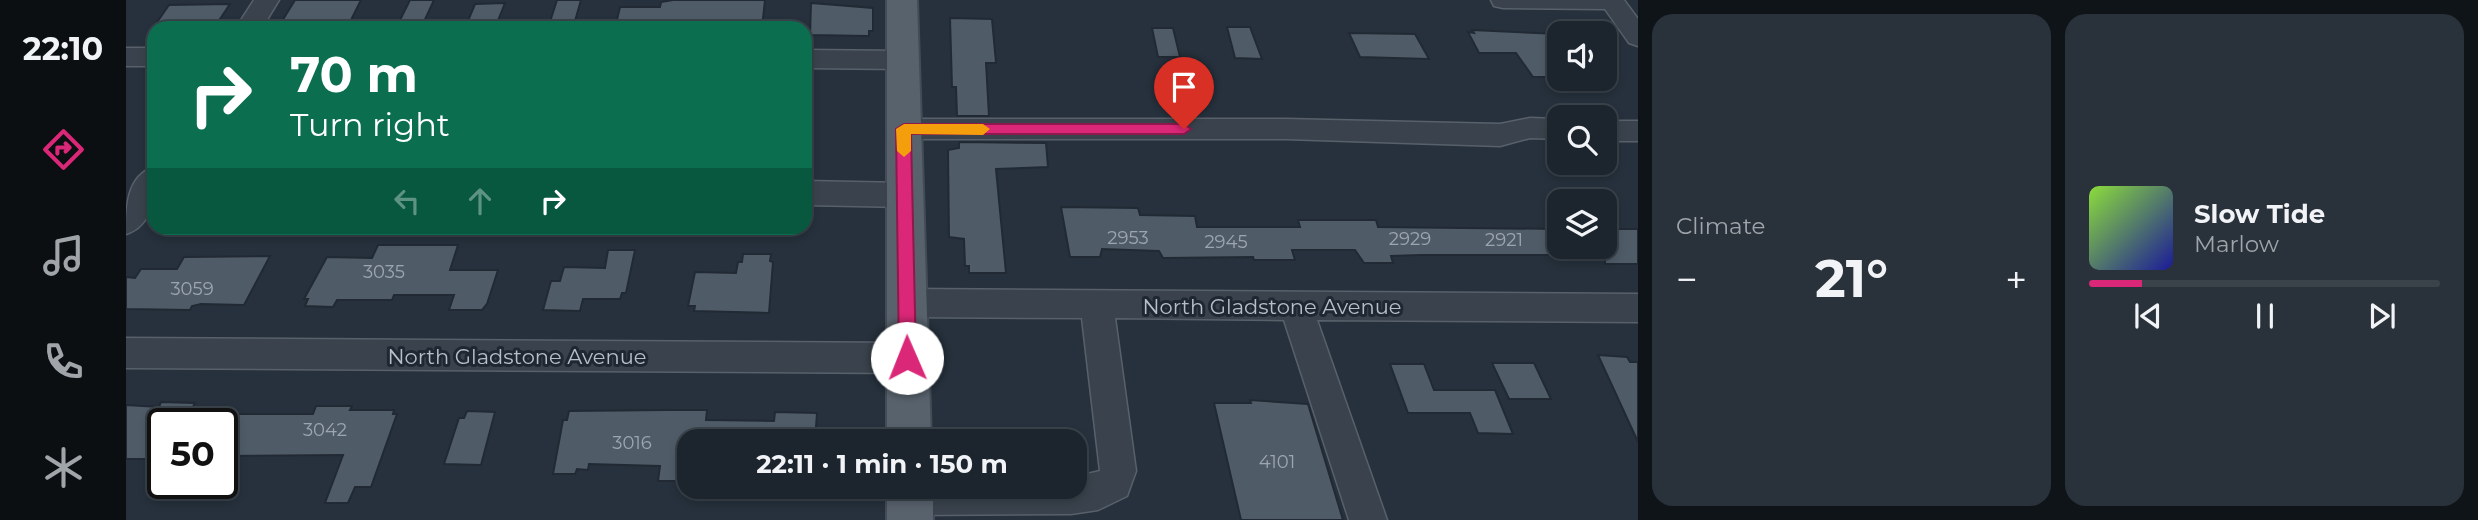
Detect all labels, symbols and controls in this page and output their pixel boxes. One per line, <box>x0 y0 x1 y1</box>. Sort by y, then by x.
map controls <box>1547 21 1617 259</box>
button: sound <box>1547 21 1617 91</box>
text: 22:10 <box>23 29 103 68</box>
text: 70 m <box>290 45 418 104</box>
icon: right <box>175 49 266 140</box>
pin <box>1154 57 1214 129</box>
icon: arrive <box>1165 68 1203 106</box>
text: Turn right <box>290 105 450 144</box>
button: search <box>1547 105 1617 175</box>
icon: directions <box>39 125 88 174</box>
icon: left <box>388 182 426 220</box>
icon: ahead <box>461 182 499 220</box>
icon: right <box>534 182 572 220</box>
button: layers <box>1547 189 1617 259</box>
text: Slow Tide <box>2194 198 2325 230</box>
text: Climate <box>1676 212 1765 240</box>
house number: 2953 <box>1107 227 1149 249</box>
house number: 2929 <box>1389 228 1431 250</box>
house number: 2921 <box>1485 229 1523 251</box>
text: Marlow <box>2194 230 2279 258</box>
icon: music <box>39 231 88 280</box>
house number: 2945 <box>1204 231 1248 253</box>
text: 21° <box>1815 247 1888 310</box>
text: − <box>1676 256 1698 303</box>
text: + <box>2005 256 2027 303</box>
house number: 3035 <box>363 261 405 283</box>
house number: 3059 <box>170 278 214 300</box>
street label: North Gladstone Avenue <box>1143 294 1401 319</box>
icon: previous <box>2129 297 2167 335</box>
icon: pause <box>2246 297 2284 335</box>
icon: next <box>2363 297 2401 335</box>
position arrow <box>870 321 944 395</box>
icon: phone <box>39 337 88 386</box>
street label: North Gladstone Avenue <box>388 344 646 369</box>
speed limit sign: 50 <box>147 408 238 499</box>
house number: 3042 <box>303 419 347 441</box>
house number: 3016 <box>612 432 652 454</box>
icon: climate <box>39 443 88 492</box>
text: 22:11 · 1 min · 150 m <box>756 448 1008 480</box>
house number: 4101 <box>1259 451 1295 473</box>

